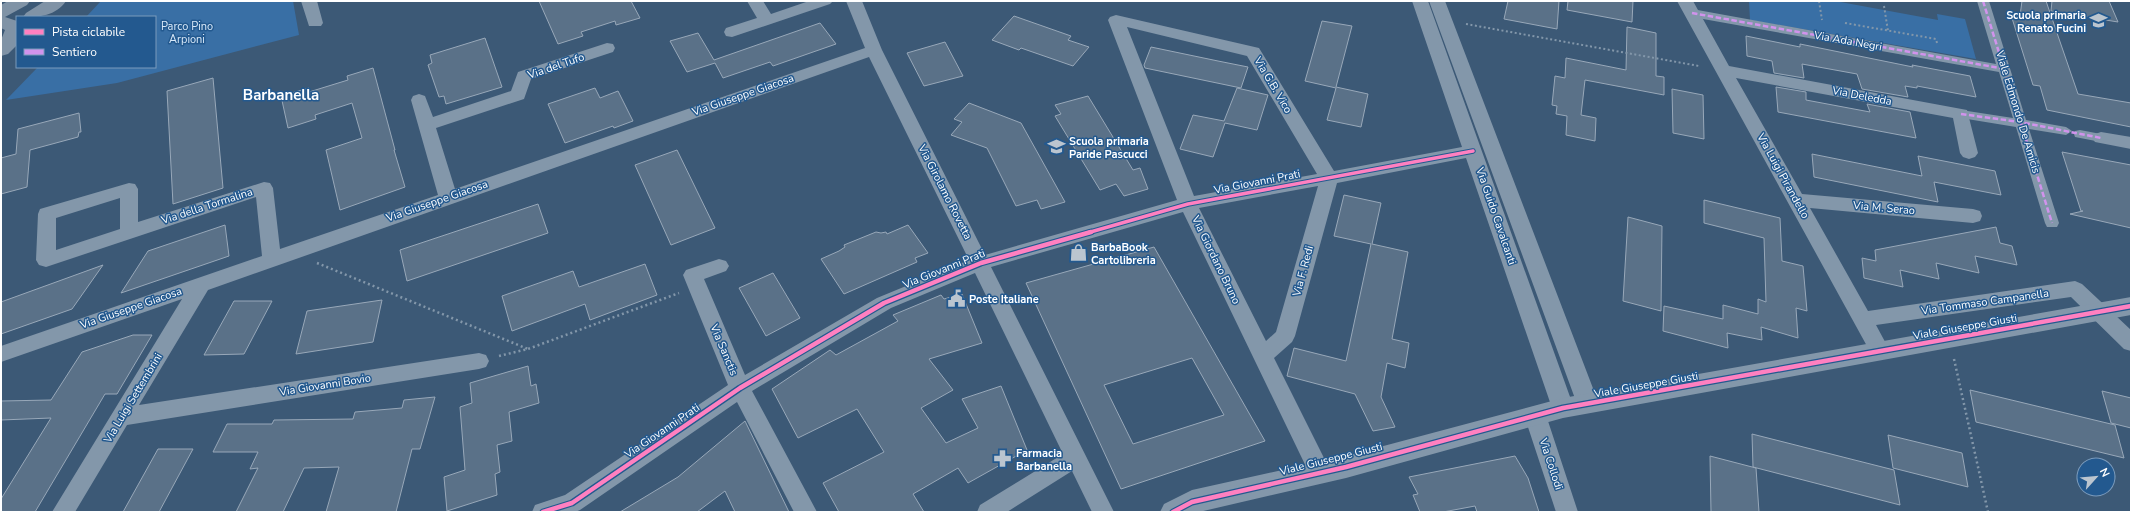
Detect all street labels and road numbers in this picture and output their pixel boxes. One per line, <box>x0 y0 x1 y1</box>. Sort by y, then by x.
street label: Via Ada Negri <box>1812 27 1883 54</box>
street label: Viale Edmondo De Amicis <box>1992 48 2044 175</box>
street label: Via del Tufo <box>525 49 586 83</box>
street label: Via G.B. Vico <box>1250 53 1296 116</box>
street label: Via Giuseppe Giacosa <box>689 70 796 120</box>
street label: Via Deledda <box>1830 83 1893 109</box>
street label: Via Luigi Pirandello <box>1753 130 1813 221</box>
street label: Via Girolamo Rovetta <box>914 141 976 242</box>
street label: Via Guido Cavalcanti <box>1472 164 1520 267</box>
street label: Via Giovanni Prati <box>1212 166 1301 198</box>
street label: Via Giuseppe Giacosa <box>383 176 490 226</box>
street label: Via della Tormalina <box>158 184 255 228</box>
street label: Via M. Serao <box>1851 198 1916 218</box>
street label: Via Giordano Bruno <box>1188 212 1244 307</box>
street label: Via F. Redi <box>1289 244 1317 299</box>
street label: Via Giovanni Prati <box>900 246 987 293</box>
street label: Via Giuseppe Giacosa <box>77 283 184 333</box>
street label: Via Tommaso Campanella <box>1919 286 2050 319</box>
street label: Viale Giuseppe Giusti <box>1911 310 2018 344</box>
street label: Via Sanctis <box>706 321 742 378</box>
street label: Via Luigi Settembrini <box>100 350 166 447</box>
street label: Viale Giuseppe Giusti <box>1592 368 1699 402</box>
street label: Via Giovanni Bovio <box>277 370 372 400</box>
street label: Via Giovanni Prati <box>621 400 703 462</box>
street label: Via Collodi <box>1535 435 1566 492</box>
street label: Viale Giuseppe Giusti <box>1277 439 1384 479</box>

